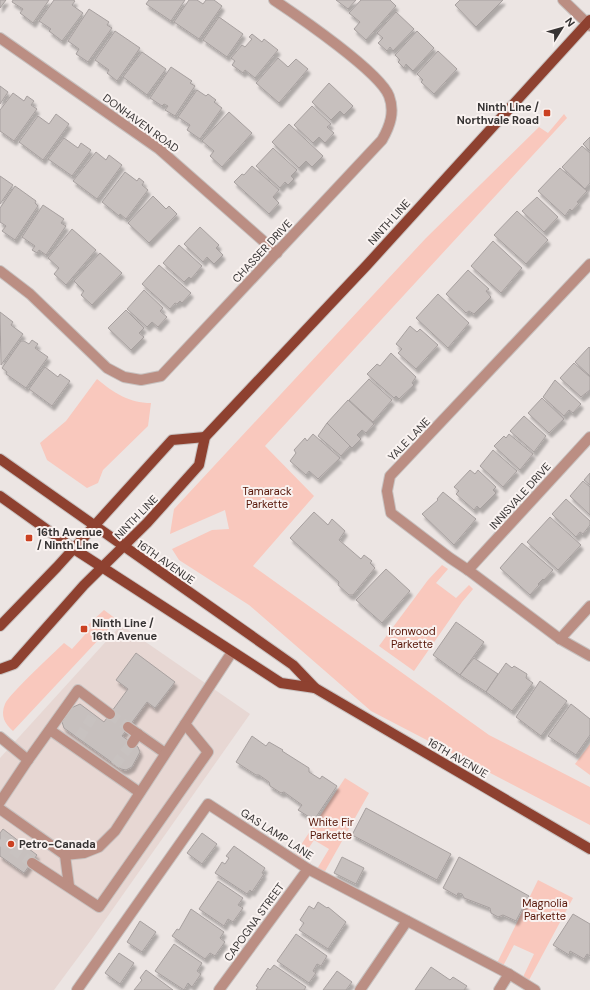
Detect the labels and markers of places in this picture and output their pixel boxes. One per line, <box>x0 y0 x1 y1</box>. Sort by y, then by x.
place label: Ninth Line / Northvale Road <box>457 100 539 127</box>
marker: Ninth Line / Northvale Road <box>542 108 552 118</box>
place label: 16th Avenue / Ninth Line <box>37 525 102 552</box>
marker: 16th Avenue / Ninth Line <box>24 533 34 543</box>
place label: Ninth Line / 16th Avenue <box>92 616 157 643</box>
marker: Ninth Line / 16th Avenue <box>79 624 89 634</box>
place label: Petro-Canada <box>19 837 96 851</box>
marker: Petro-Canada <box>6 839 16 849</box>

